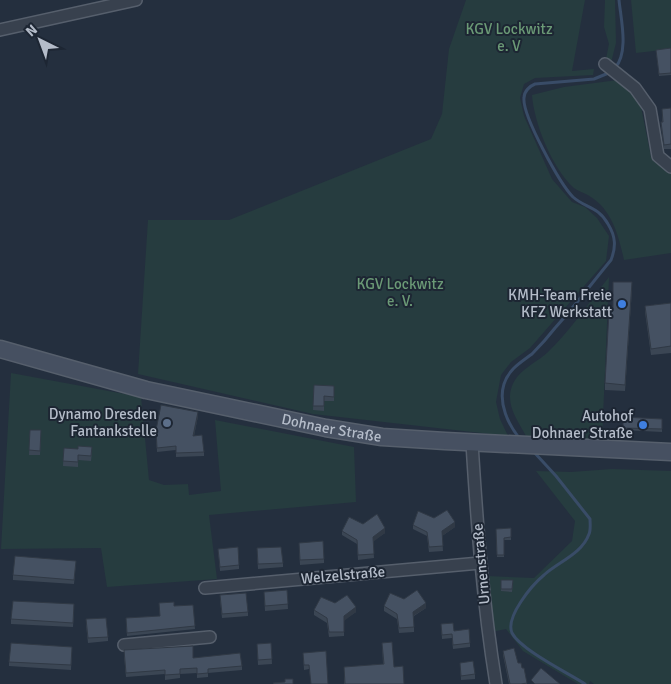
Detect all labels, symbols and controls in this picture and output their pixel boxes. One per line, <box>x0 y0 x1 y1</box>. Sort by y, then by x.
north arrow <box>15 15 65 65</box>
park label: KGV Lockwitz e. V <box>465 20 553 55</box>
text: N <box>22 21 41 40</box>
park label: KGV Lockwitz e. V. <box>356 275 444 310</box>
place label: KMH-Team Freie KFZ Werkstatt <box>508 286 612 321</box>
marker: KMH-Team Freie KFZ Werkstatt <box>616 298 628 310</box>
place label: Dynamo Dresden Fantankstelle <box>49 405 157 440</box>
place label: Autohof Dohnaer Straße <box>532 407 634 442</box>
street label: Dohnaer Straße <box>280 410 383 446</box>
marker: Dynamo Dresden Fantankstelle <box>161 417 173 429</box>
marker: Autohof Dohnaer Straße <box>637 419 649 431</box>
street label: Urnenstraße <box>468 523 494 605</box>
street label: Welzelstraße <box>300 562 386 588</box>

